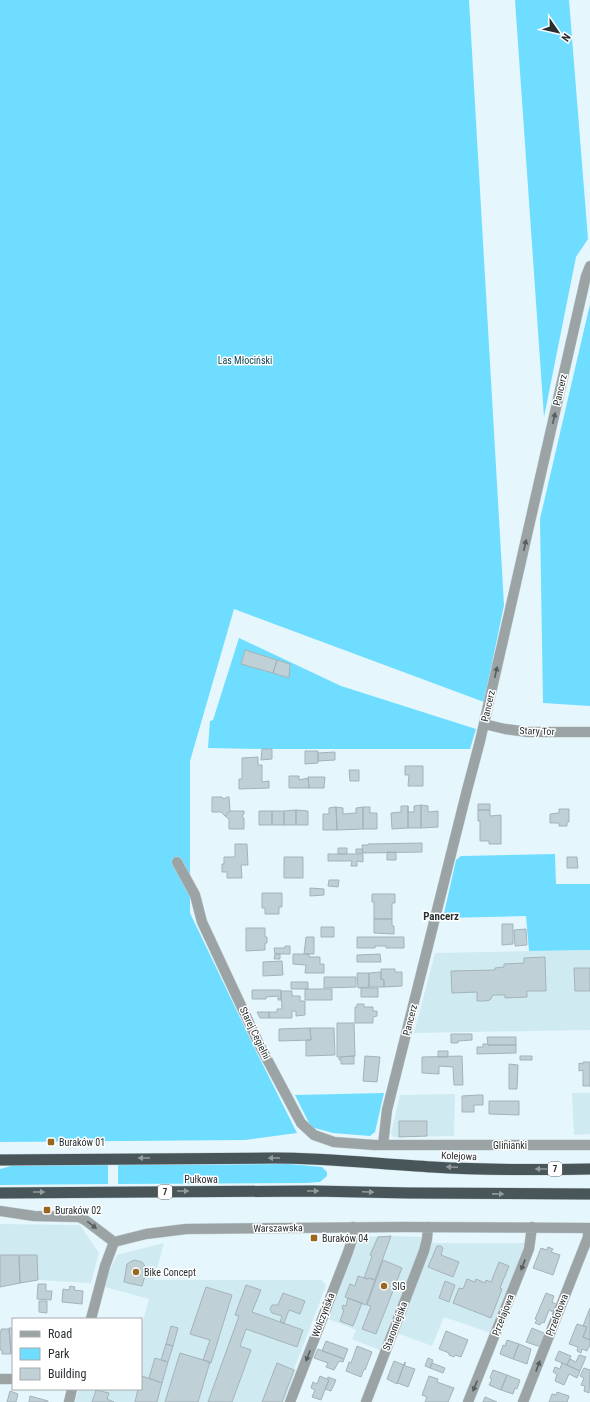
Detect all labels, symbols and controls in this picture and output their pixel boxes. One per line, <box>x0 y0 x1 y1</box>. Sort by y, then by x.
north arrow <box>538 12 578 52</box>
text: N <box>558 31 573 44</box>
park label: Las Młociński <box>218 355 272 366</box>
street label: Pancerz <box>551 373 569 407</box>
one-way arrow <box>551 412 557 425</box>
one-way arrow <box>522 539 528 551</box>
one-way arrow <box>493 666 499 678</box>
street label: Pancerz <box>479 689 497 723</box>
street label: Stary Tor <box>519 725 555 737</box>
district label: Pancerz <box>423 910 459 923</box>
street label: Pancerz <box>401 1003 419 1037</box>
street label: Starej Cegielni <box>238 1005 272 1061</box>
marker: Buraków 01 <box>46 1137 56 1147</box>
place label: Buraków 01 <box>59 1137 105 1148</box>
street label: Glinianki <box>493 1140 527 1151</box>
street label: Kolejowa <box>441 1150 477 1162</box>
one-way arrow <box>137 1155 150 1161</box>
one-way arrow <box>267 1155 280 1161</box>
road number: 7 <box>548 1162 562 1176</box>
one-way arrow <box>446 1164 458 1171</box>
one-way arrow <box>534 1166 547 1172</box>
street label: Pułkowa <box>184 1174 218 1185</box>
road number: 7 <box>158 1185 172 1199</box>
one-way arrow <box>177 1188 189 1195</box>
one-way arrow <box>307 1188 320 1194</box>
one-way arrow <box>33 1189 46 1195</box>
one-way arrow <box>362 1189 375 1195</box>
one-way arrow <box>492 1191 505 1197</box>
marker: Buraków 02 <box>42 1205 52 1215</box>
place label: Buraków 02 <box>55 1205 101 1216</box>
one-way arrow <box>86 1221 97 1230</box>
street label: Warszawska <box>253 1222 303 1234</box>
marker: Buraków 04 <box>309 1233 319 1243</box>
place label: Buraków 04 <box>322 1233 368 1244</box>
one-way arrow <box>519 1259 525 1271</box>
marker: Bike Concept <box>131 1267 141 1277</box>
place label: Bike Concept <box>144 1267 196 1278</box>
marker: SIG <box>379 1281 389 1291</box>
place label: SIG <box>392 1281 406 1292</box>
street label: Wólczyńska <box>310 1291 337 1339</box>
street label: Przelotowa <box>544 1292 570 1338</box>
street label: Przełajowa <box>490 1293 516 1337</box>
street label: Staromiejska <box>381 1300 409 1352</box>
legend <box>12 1318 142 1390</box>
text: Road <box>48 1327 72 1341</box>
text: Park <box>48 1347 70 1361</box>
one-way arrow <box>304 1350 310 1362</box>
one-way arrow <box>535 1359 541 1371</box>
text: Building <box>48 1367 86 1381</box>
one-way arrow <box>471 1380 477 1392</box>

